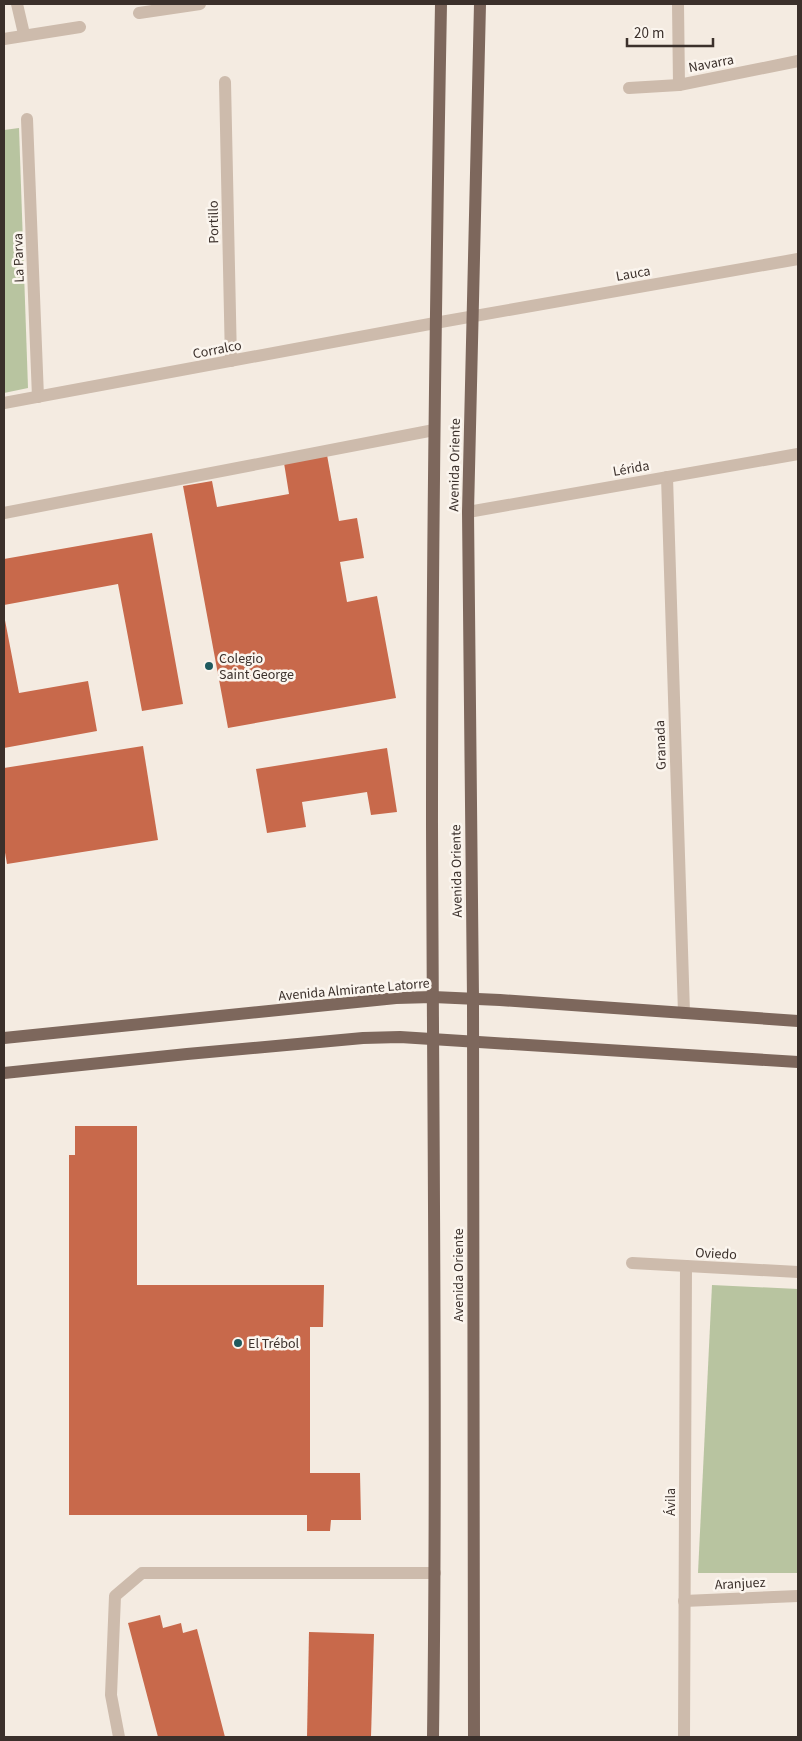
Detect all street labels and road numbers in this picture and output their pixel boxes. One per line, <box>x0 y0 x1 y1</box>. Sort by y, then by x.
street label: Navarra <box>687 50 736 78</box>
street label: Portillo <box>204 200 224 244</box>
street label: La Parva <box>8 233 30 283</box>
street label: Lauca <box>614 261 652 287</box>
street label: Corralco <box>191 335 243 364</box>
street label: Avenida Oriente <box>444 418 466 512</box>
street label: Lérida <box>611 456 651 482</box>
street label: Granada <box>650 720 672 770</box>
street label: Avenida Oriente <box>446 824 468 918</box>
street label: Avenida Almirante Latorre <box>278 973 431 1007</box>
street label: Avenida Oriente <box>449 1228 469 1322</box>
street label: Oviedo <box>695 1243 737 1265</box>
street label: Ávila <box>661 1488 681 1516</box>
street label: Aranjuez <box>714 1573 766 1595</box>

